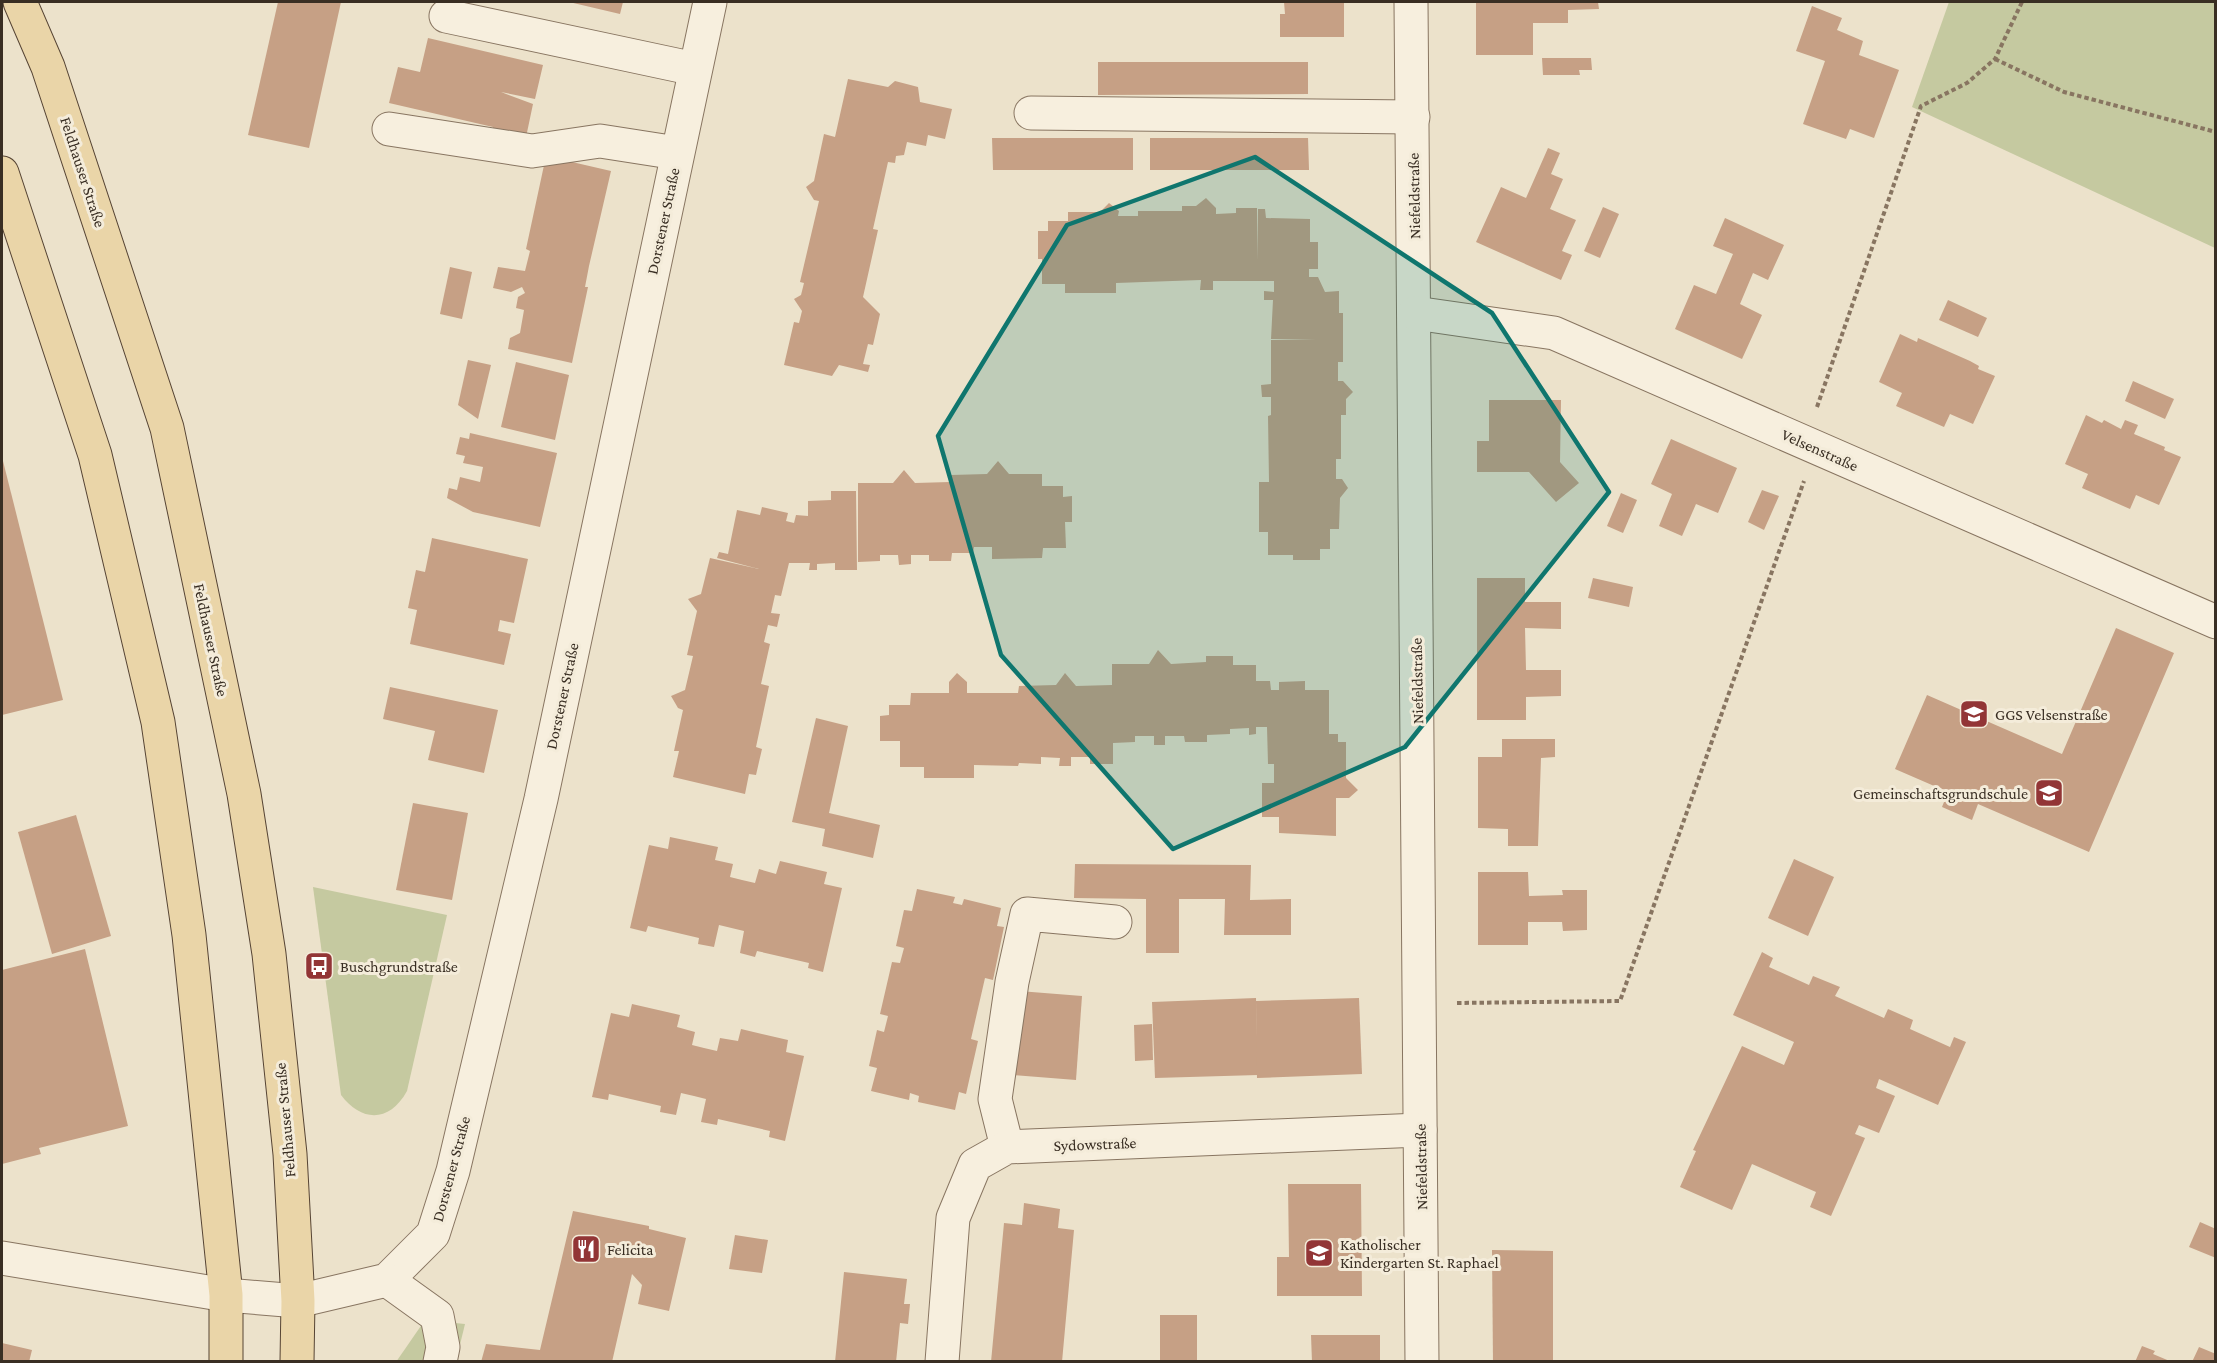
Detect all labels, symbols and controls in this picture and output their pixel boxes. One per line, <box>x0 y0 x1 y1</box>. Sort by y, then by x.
street label: Feldhauser Straße <box>57 115 109 229</box>
street label: Niefeldstraße <box>1405 153 1423 239</box>
street label: Dorstener Straße <box>643 166 683 276</box>
street label: Velsenstraße <box>1779 426 1861 474</box>
street label: Feldhauser Straße <box>191 582 231 698</box>
street label: Niefeldstraße <box>1408 638 1426 724</box>
street label: Dorstener Straße <box>542 641 582 751</box>
school or university icon: GGS Velsenstraße <box>1958 698 1990 730</box>
place label: GGS Velsenstraße <box>1995 706 2108 723</box>
school or university icon: Gemeinschaftsgrundschule <box>2033 777 2065 809</box>
place label: Gemeinschaftsgrundschule <box>1853 785 2028 803</box>
bus stop icon: Buschgrundstraße <box>303 950 335 982</box>
place label: Buschgrundstraße <box>340 958 458 976</box>
street label: Feldhauser Straße <box>272 1062 298 1178</box>
street label: Dorstener Straße <box>429 1114 473 1224</box>
street label: Niefeldstraße <box>1412 1124 1430 1210</box>
street label: Sydowstraße <box>1053 1134 1137 1155</box>
restaurant icon: Felicita <box>570 1233 602 1265</box>
place label: Katholischer Kindergarten St. Raphael <box>1340 1236 1499 1272</box>
school or university icon: Katholischer Kindergarten St. Raphael <box>1303 1237 1335 1269</box>
place label: Felicita <box>607 1241 654 1258</box>

